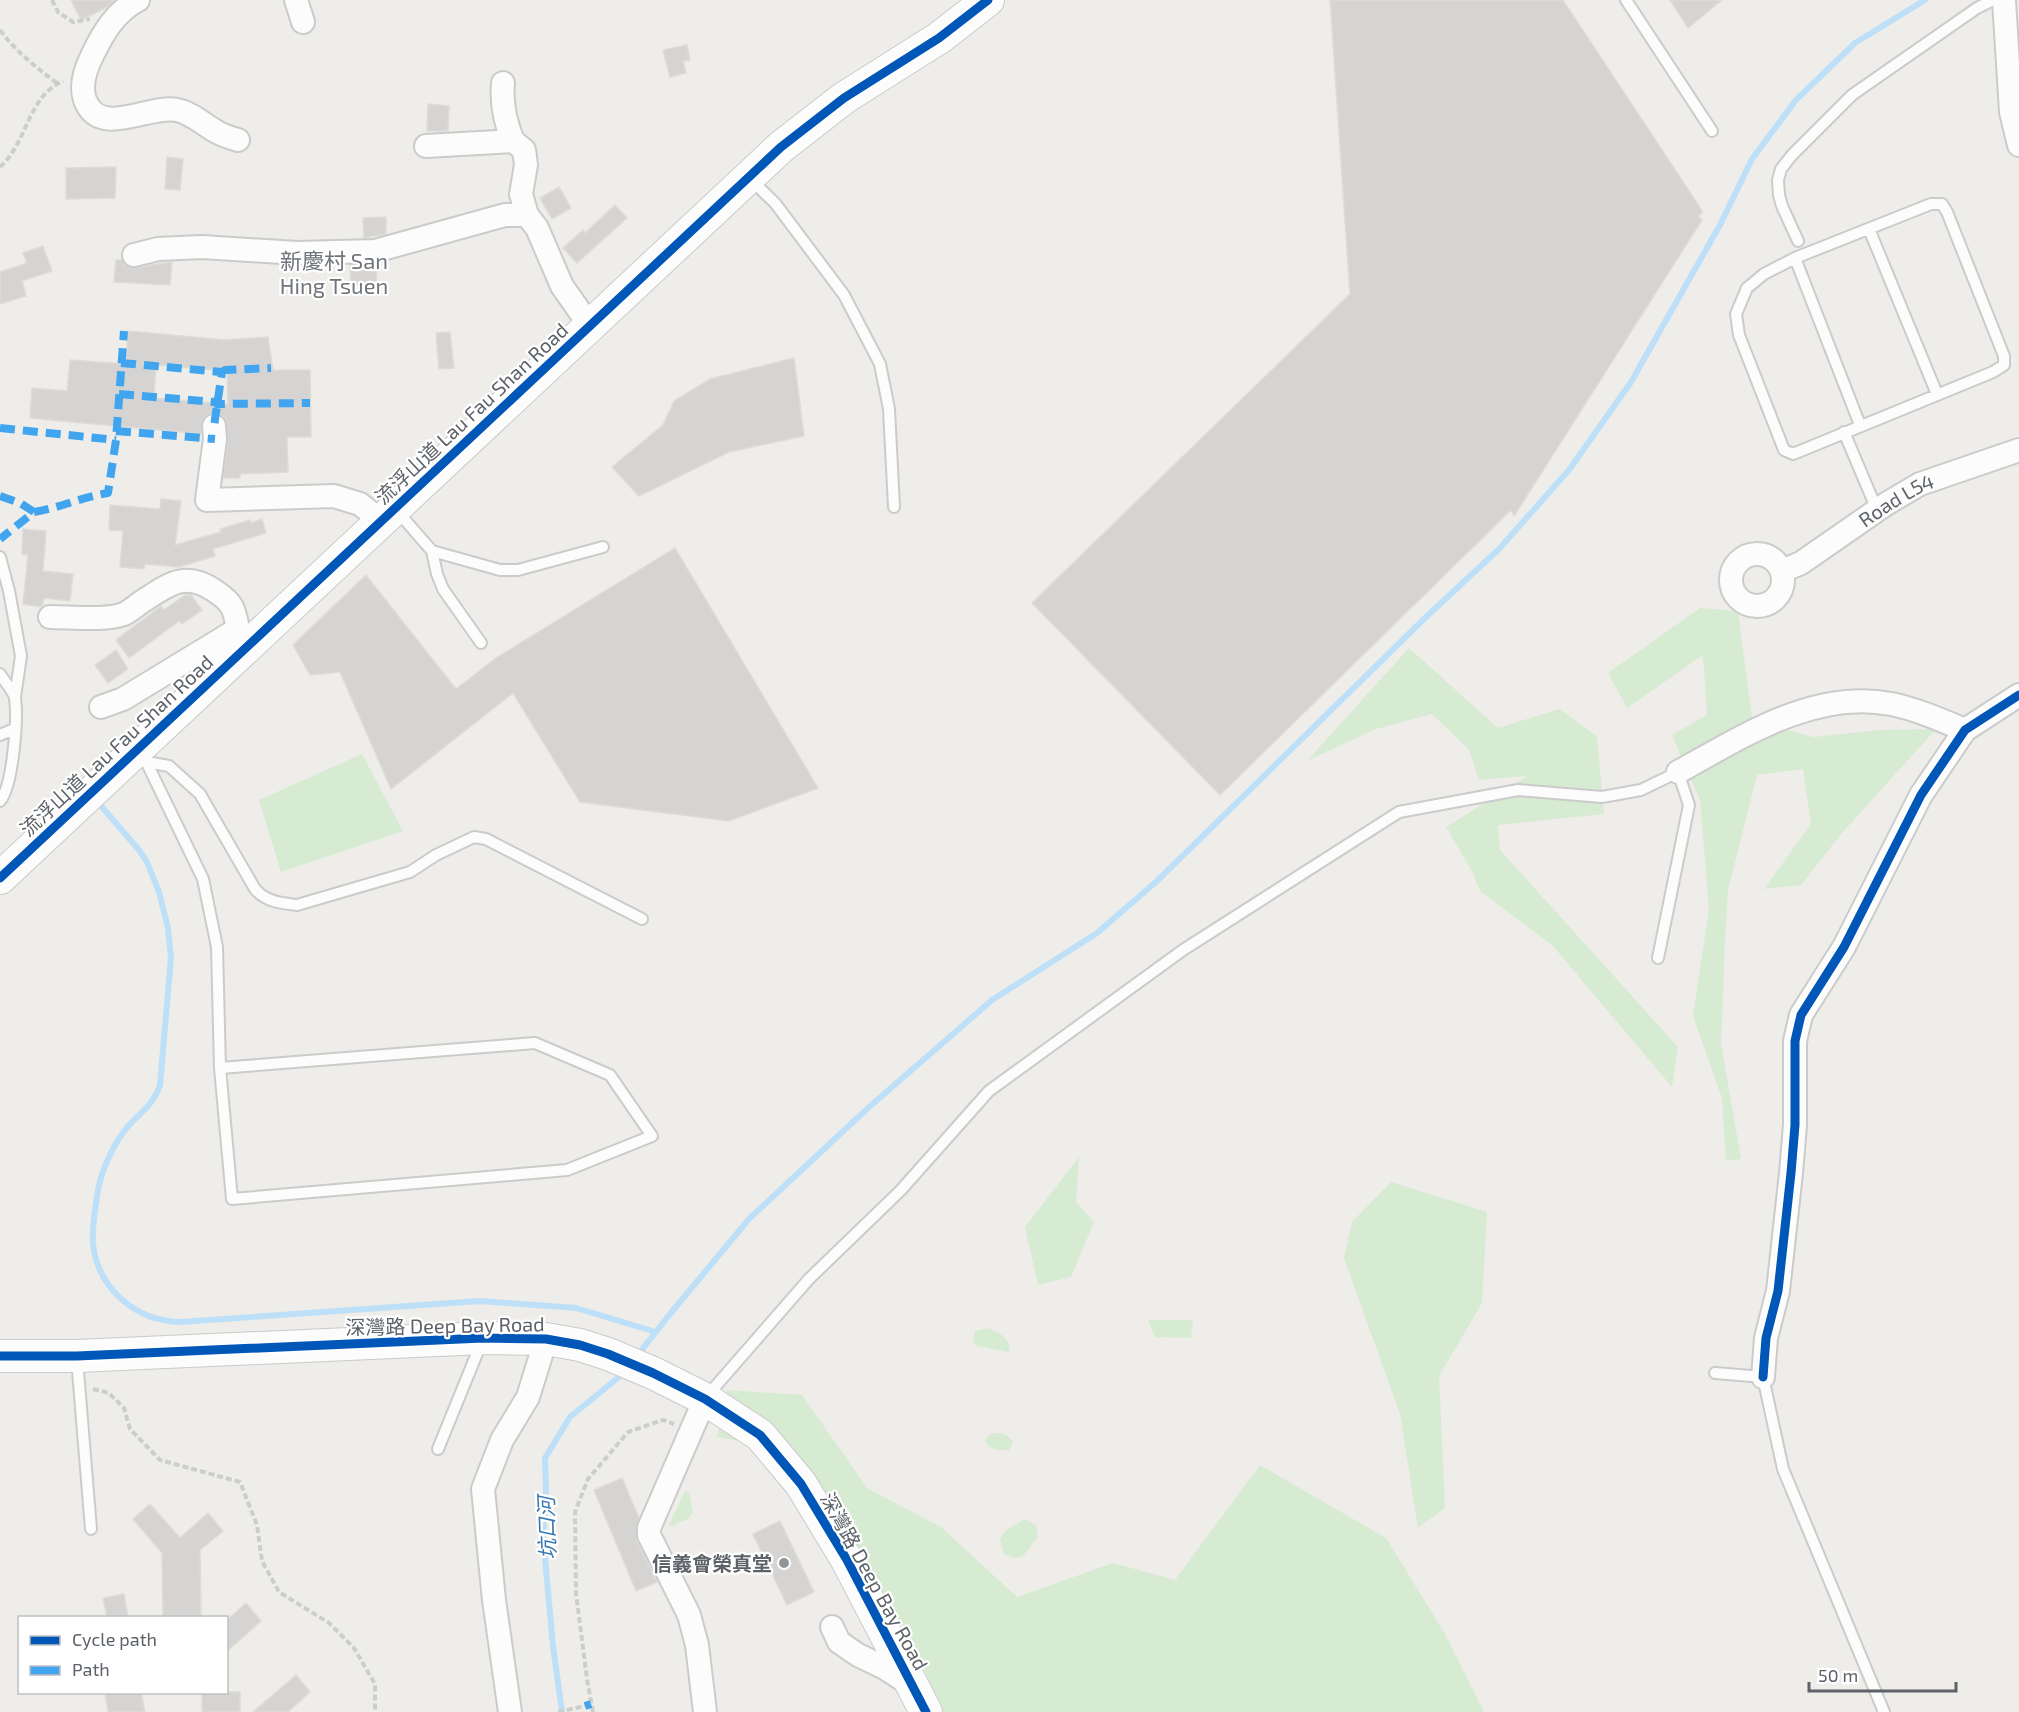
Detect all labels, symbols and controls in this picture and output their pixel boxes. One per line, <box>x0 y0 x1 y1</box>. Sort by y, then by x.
district label: 新慶村 San Hing Tsuen <box>280 247 388 298</box>
street label: 流浮山道 Lau Fau Shan Road <box>370 317 572 509</box>
street label: Road L54 <box>1854 468 1937 532</box>
street label: 流浮山道 Lau Fau Shan Road <box>15 649 217 841</box>
street label: 深灣路 Deep Bay Road <box>345 1311 545 1339</box>
street label: 深灣路 Deep Bay Road <box>816 1488 934 1674</box>
water label: 坑口河 <box>532 1492 560 1560</box>
place label: 信義會榮真堂 <box>652 1551 772 1575</box>
marker: 信義會榮真堂 <box>777 1556 791 1570</box>
legend <box>18 1616 228 1694</box>
text: Cycle path <box>72 1628 157 1650</box>
scale bar <box>1809 1655 1956 1693</box>
text: Path <box>72 1658 110 1680</box>
text: 50 m <box>1818 1664 1858 1686</box>

